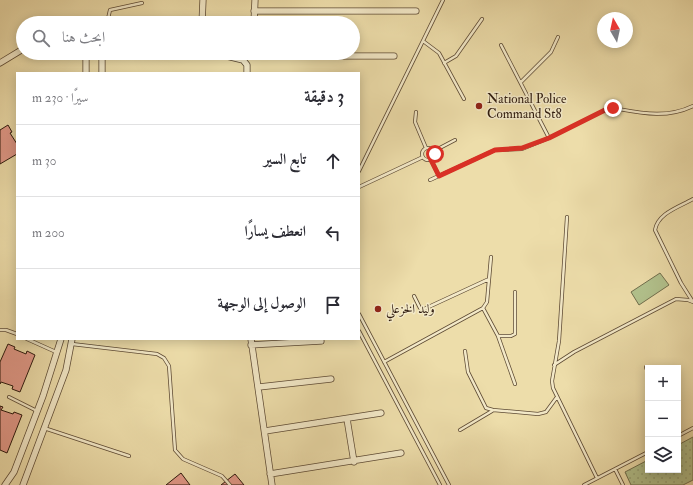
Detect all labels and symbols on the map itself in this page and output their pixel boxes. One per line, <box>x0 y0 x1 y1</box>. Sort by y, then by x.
north arrow <box>597 12 633 48</box>
place label: National Police Command St8 <box>487 91 567 122</box>
route end <box>604 99 622 117</box>
marker: National Police Command St8 <box>474 101 484 111</box>
route start <box>426 145 444 163</box>
place label: وليد الخزعلي <box>386 301 435 322</box>
marker: وليد الخزعلي <box>373 304 383 314</box>

